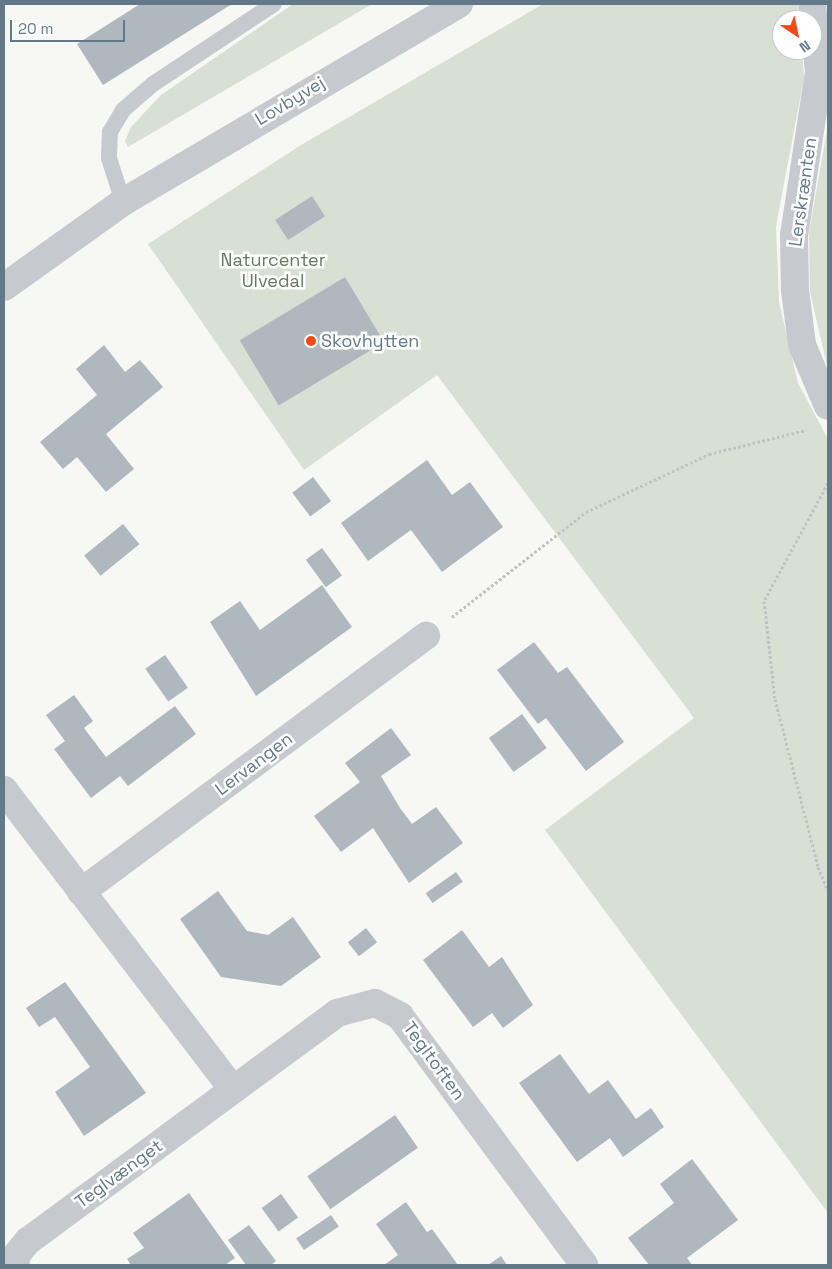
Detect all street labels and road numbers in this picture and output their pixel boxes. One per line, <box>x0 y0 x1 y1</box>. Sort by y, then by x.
street label: Lovbyvej <box>251 72 329 130</box>
street label: Lerskrænten <box>785 136 821 248</box>
street label: Lervangen <box>211 728 297 800</box>
street label: Tegltoften <box>398 1018 470 1104</box>
street label: Teglvænget <box>71 1135 167 1213</box>

